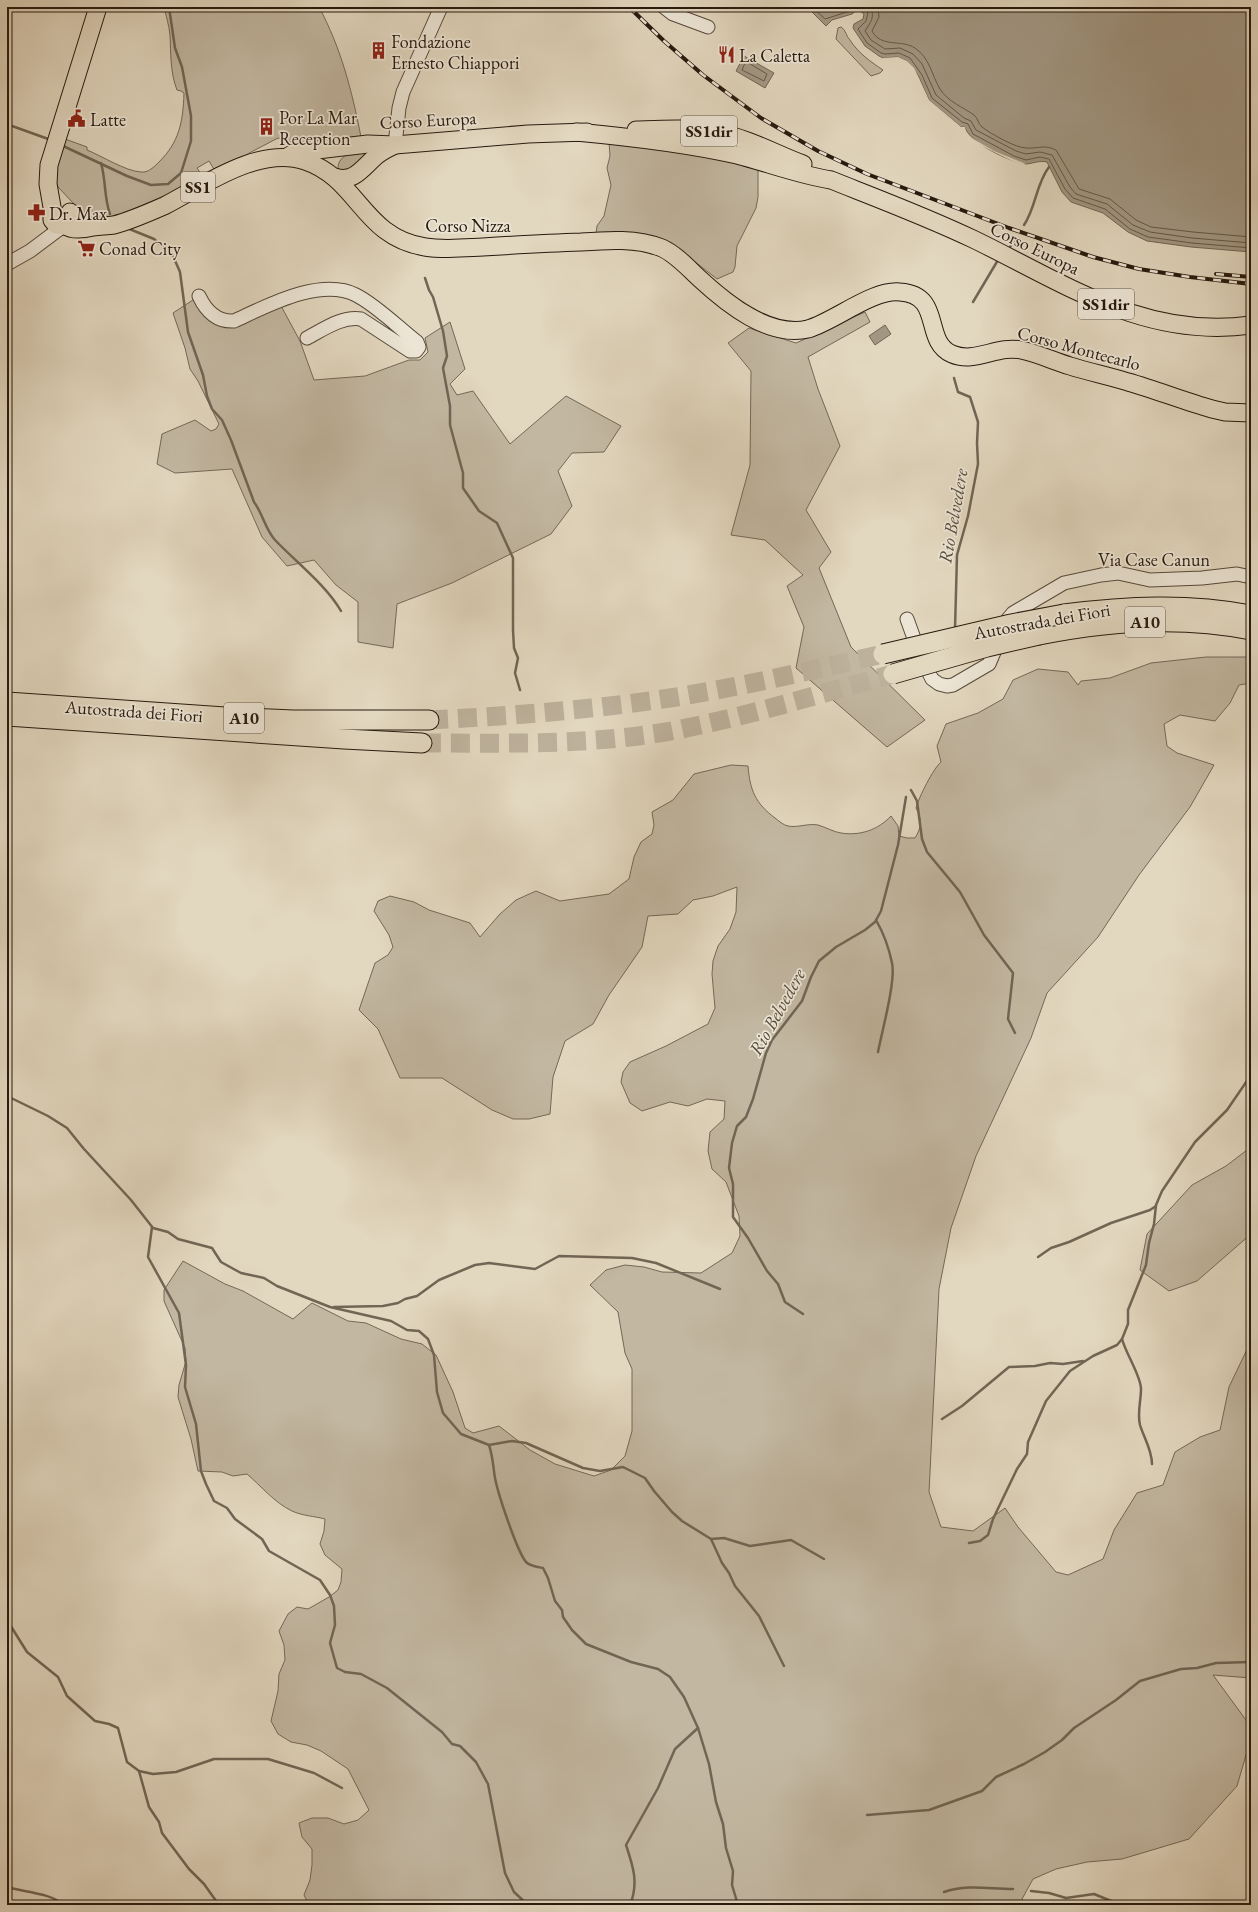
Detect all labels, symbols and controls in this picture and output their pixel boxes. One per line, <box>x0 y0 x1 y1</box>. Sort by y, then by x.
place label: Fondazione Ernesto Chiappori <box>391 30 520 74</box>
building icon: Fondazione Ernesto Chiappori <box>368 41 388 61</box>
place label: La Caletta <box>739 44 811 67</box>
restaurant icon: La Caletta <box>716 45 736 65</box>
place label: Por La Mar Reception <box>279 106 357 150</box>
street label: Corso Europa <box>379 106 478 134</box>
place label: Latte <box>90 108 126 131</box>
public building icon: Latte <box>67 109 87 129</box>
road number: SS1dir <box>681 116 737 146</box>
building icon: Por La Mar Reception <box>256 117 276 137</box>
road number: SS1 <box>181 172 215 202</box>
place label: Dr. Max <box>49 202 107 225</box>
pharmacy icon: Dr. Max <box>26 203 46 223</box>
street label: Corso Nizza <box>425 214 512 237</box>
street label: Corso Europa <box>986 216 1084 280</box>
place label: Conad City <box>99 237 181 260</box>
supermarket icon: Conad City <box>76 238 96 258</box>
road number: SS1dir <box>1078 289 1134 319</box>
street label: Corso Montecarlo <box>1015 321 1143 375</box>
water label: Rio Belvedere <box>932 466 974 565</box>
street label: Via Case Canun <box>1098 548 1210 571</box>
street label: Autostrada dei Fiori <box>971 598 1113 644</box>
road number: A10 <box>1125 607 1165 637</box>
street label: Autostrada dei Fiori <box>63 695 204 727</box>
road number: A10 <box>224 703 264 733</box>
water label: Rio Belvedere <box>743 964 811 1060</box>

